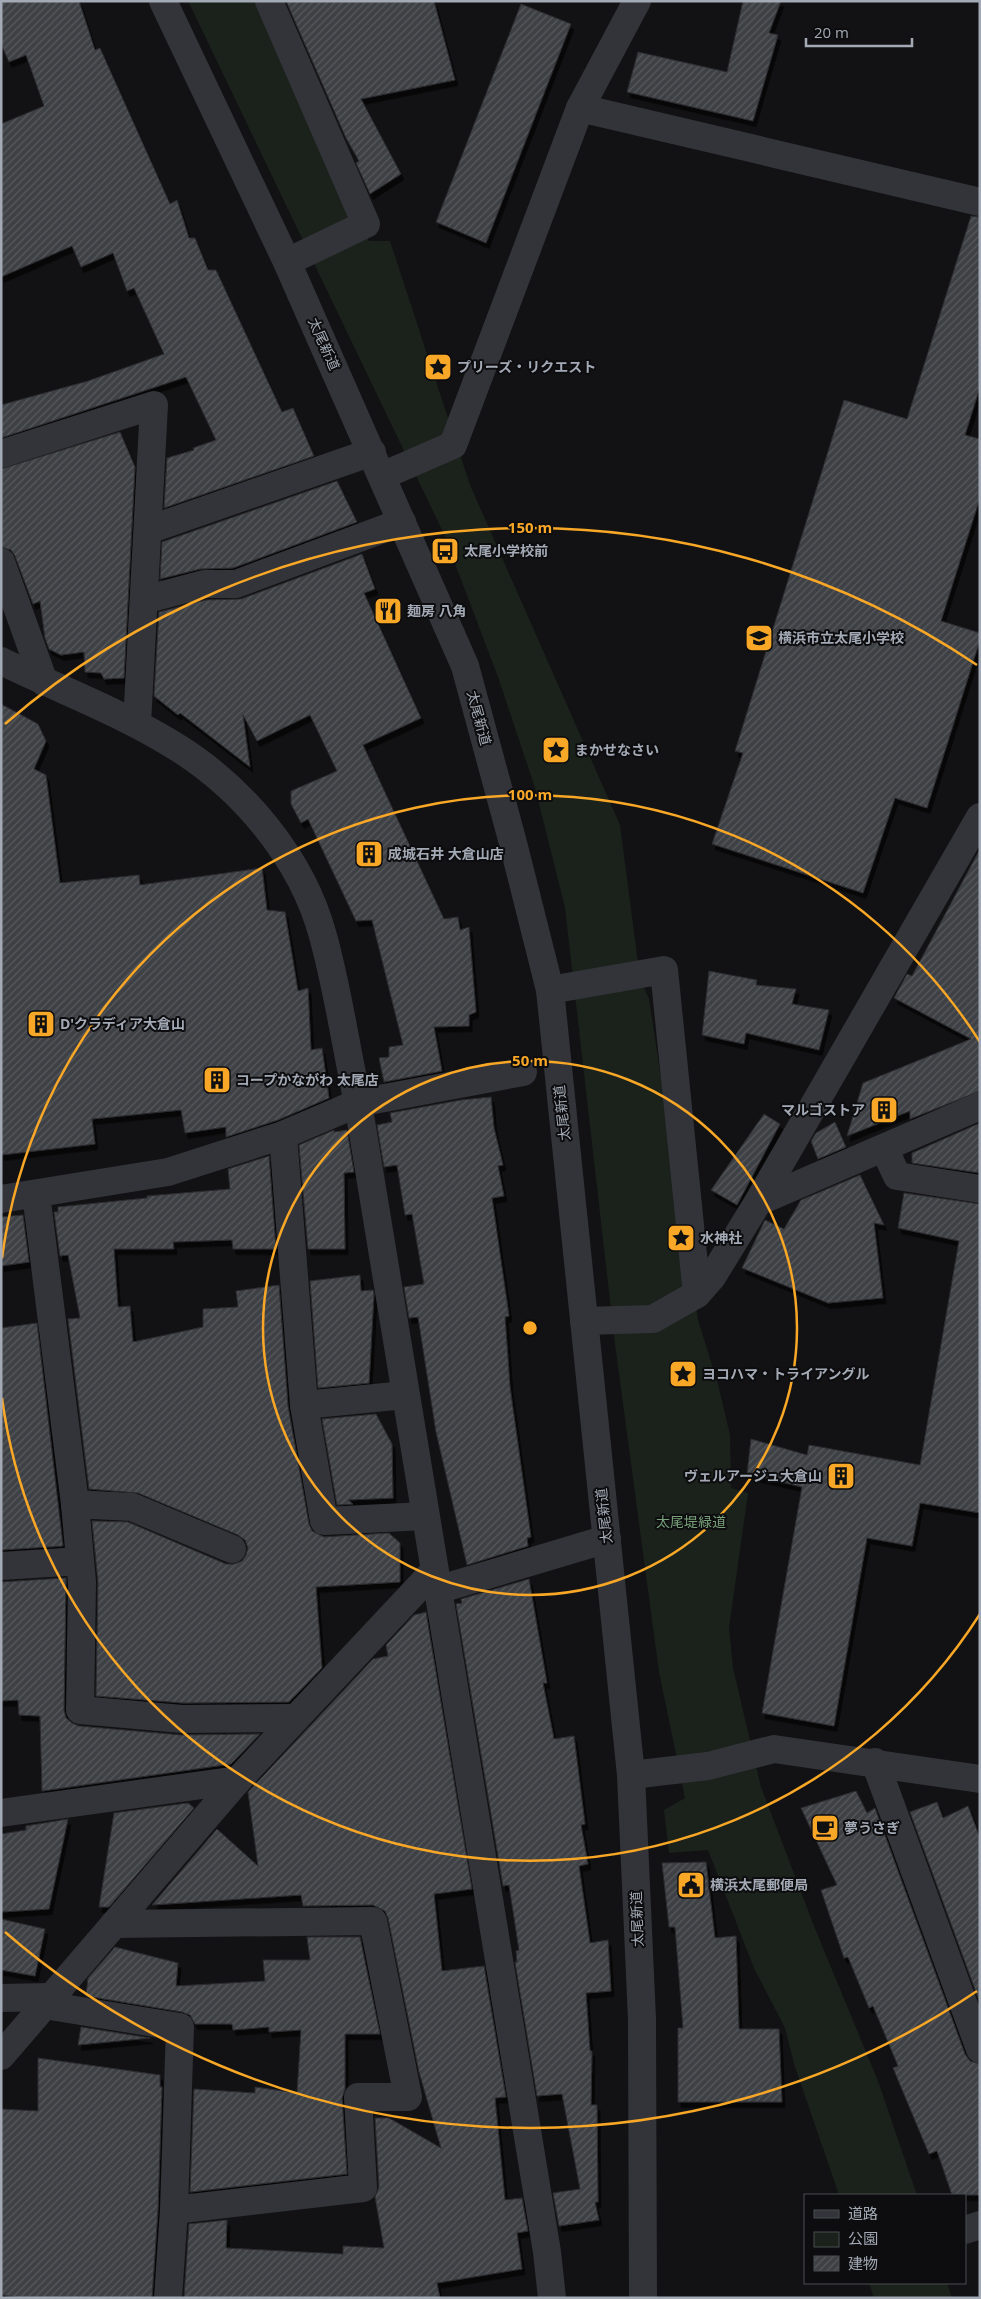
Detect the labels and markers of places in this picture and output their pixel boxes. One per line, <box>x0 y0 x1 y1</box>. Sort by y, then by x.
place icon: プリーズ・リクエスト <box>423 352 453 382</box>
place label: プリーズ・リクエスト <box>457 357 596 376</box>
bus stop icon: 太尾小学校前 <box>430 536 460 566</box>
place label: 太尾小学校前 <box>464 541 548 560</box>
restaurant icon: 麺房 八角 <box>373 596 403 626</box>
place label: 麺房 八角 <box>407 601 467 620</box>
school or university icon: 横浜市立太尾小学校 <box>744 623 774 653</box>
place label: 横浜市立太尾小学校 <box>778 628 904 647</box>
place icon: まかせなさい <box>541 735 571 765</box>
place label: まかせなさい <box>575 740 659 759</box>
building icon: 成城石井 大倉山店 <box>354 839 384 869</box>
place label: 成城石井 大倉山店 <box>388 844 504 863</box>
building icon: D'クラディア大倉山 <box>26 1009 56 1039</box>
place label: D'クラディア大倉山 <box>60 1014 185 1033</box>
building icon: コープかながわ 太尾店 <box>202 1065 232 1095</box>
place label: コープかながわ 太尾店 <box>236 1070 379 1089</box>
building icon: マルゴストア <box>869 1095 899 1125</box>
place label: マルゴストア <box>781 1100 865 1119</box>
place icon: 水神社 <box>666 1223 696 1253</box>
place label: 水神社 <box>700 1228 742 1247</box>
centre of rings <box>521 1319 539 1337</box>
place icon: ヨコハマ・トライアングル <box>668 1359 698 1389</box>
place label: ヨコハマ・トライアングル <box>702 1364 869 1383</box>
building icon: ヴェルアージュ大倉山 <box>826 1461 856 1491</box>
place label: ヴェルアージュ大倉山 <box>684 1466 822 1485</box>
cafe icon: 夢うさぎ <box>810 1813 840 1843</box>
place label: 夢うさぎ <box>844 1818 900 1837</box>
public building icon: 横浜太尾郵便局 <box>676 1870 706 1900</box>
place label: 横浜太尾郵便局 <box>710 1875 808 1894</box>

